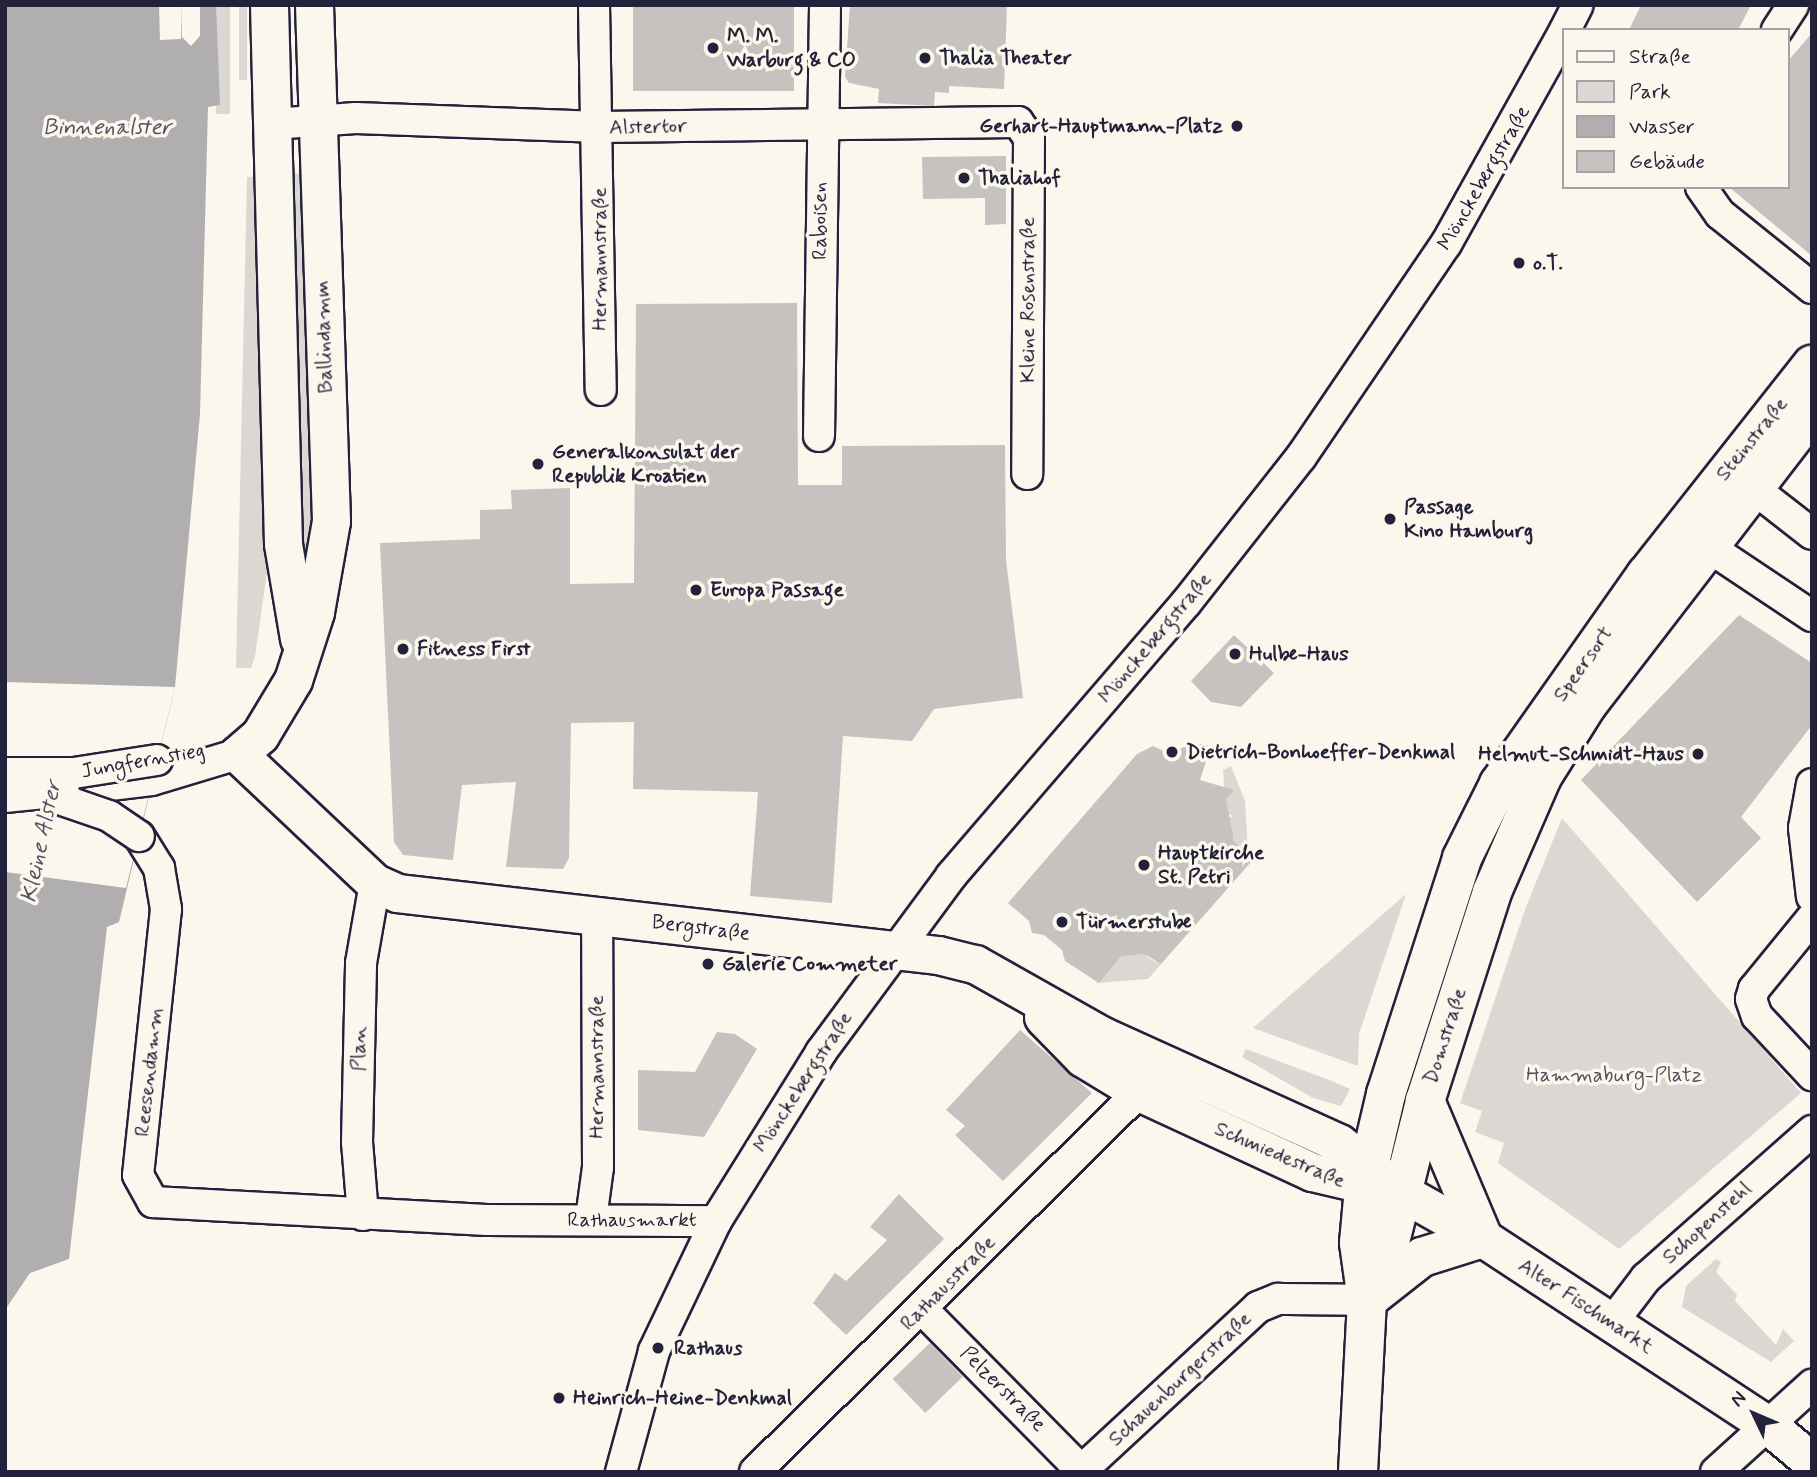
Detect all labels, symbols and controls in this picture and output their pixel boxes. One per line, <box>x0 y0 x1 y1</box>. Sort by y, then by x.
place label: M. M. Warburg & CO <box>727 23 856 73</box>
legend <box>1562 28 1789 189</box>
marker: M. M. Warburg & CO <box>705 40 721 56</box>
text: Straße <box>1629 43 1691 71</box>
place label: Thalia Theater <box>939 45 1069 71</box>
marker: Thalia Theater <box>917 50 933 66</box>
text: Park <box>1629 78 1671 106</box>
street label: Mönckebergstraße <box>1432 101 1536 255</box>
place label: Gerhart-Hauptmann-Platz <box>979 113 1223 139</box>
text: Wasser <box>1629 113 1695 141</box>
water label: Binnenalster <box>43 114 171 142</box>
street label: Alstertor <box>609 114 687 140</box>
marker: Gerhart-Hauptmann-Platz <box>1229 118 1245 134</box>
text: Gebäude <box>1629 148 1705 176</box>
place label: Thaliahof <box>978 165 1061 191</box>
marker: Thaliahof <box>956 170 972 186</box>
street label: Raboisen <box>807 182 833 260</box>
street label: Hermannstraße <box>587 187 613 331</box>
street label: Kleine Rosenstraße <box>1015 213 1041 387</box>
place label: o.T. <box>1533 250 1563 276</box>
marker: o.T. <box>1511 255 1527 271</box>
street label: Ballindamm <box>309 280 339 394</box>
street label: Steinstraße <box>1711 392 1793 486</box>
place label: Generalkonsulat der Republik Kroatien <box>552 439 739 489</box>
marker: Generalkonsulat der Republik Kroatien <box>530 456 546 472</box>
place label: Passage Kino Hamburg <box>1404 494 1531 544</box>
marker: Passage Kino Hamburg <box>1382 511 1398 527</box>
street label: Mönckebergstraße <box>1093 567 1217 709</box>
place label: Europa Passage <box>710 577 841 603</box>
marker: Europa Passage <box>688 582 704 598</box>
street label: Speersort <box>1548 621 1618 707</box>
place label: Fitness First <box>417 636 530 662</box>
marker: Fitness First <box>395 641 411 657</box>
place label: Hulbe-Haus <box>1249 641 1349 667</box>
marker: Hulbe-Haus <box>1227 646 1243 662</box>
street label: Jungfernstieg <box>79 738 207 784</box>
place label: Dietrich-Bonhoeffer-Denkmal <box>1186 739 1455 765</box>
place label: Helmut-Schmidt-Haus <box>1478 741 1684 767</box>
marker: Dietrich-Bonhoeffer-Denkmal <box>1164 744 1180 760</box>
marker: Helmut-Schmidt-Haus <box>1690 746 1706 762</box>
water label: Kleine Alster <box>16 778 68 906</box>
place label: Hauptkirche St. Petri <box>1158 840 1264 890</box>
marker: Hauptkirche St. Petri <box>1136 857 1152 873</box>
street label: Bergstraße <box>650 909 752 947</box>
place label: Türmerstube <box>1076 909 1192 935</box>
marker: Türmerstube <box>1054 914 1070 930</box>
place label: Galerie Commeter <box>722 951 898 977</box>
marker: Galerie Commeter <box>700 956 716 972</box>
street label: Domstraße <box>1418 985 1472 1087</box>
street label: Hermannstraße <box>584 995 610 1139</box>
street label: Reesendamm <box>130 1006 168 1138</box>
street label: Mönckebergstraße <box>748 1007 858 1157</box>
street label: Plan <box>346 1026 372 1072</box>
park label: Hammaburg-Platz <box>1526 1062 1702 1088</box>
street label: Schmiedestraße <box>1211 1116 1349 1194</box>
street label: Schopenstehl <box>1657 1176 1757 1270</box>
street label: Rathausmarkt <box>567 1207 697 1233</box>
street label: Rathausstraße <box>895 1230 1001 1336</box>
street label: Alter Fischmarkt <box>1514 1253 1658 1359</box>
street label: Schauenburgerstraße <box>1103 1306 1257 1452</box>
place label: Rathaus <box>674 1335 742 1361</box>
marker: Rathaus <box>648 1338 668 1358</box>
street label: Pelzerstraße <box>955 1341 1051 1437</box>
north arrow <box>1719 1379 1789 1449</box>
place label: Heinrich-Heine-Denkmal <box>573 1385 792 1411</box>
text: N <box>1725 1386 1752 1412</box>
marker: Heinrich-Heine-Denkmal <box>551 1390 567 1406</box>

